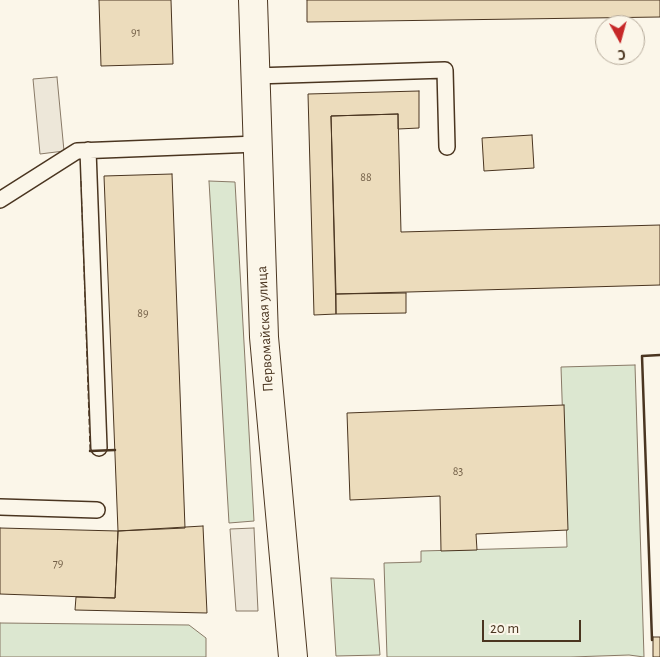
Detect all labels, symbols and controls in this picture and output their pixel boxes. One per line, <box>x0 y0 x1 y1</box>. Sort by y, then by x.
north arrow <box>595 15 645 65</box>
house number: 91 <box>131 25 141 39</box>
text: С <box>617 46 626 61</box>
house number: 88 <box>360 170 372 184</box>
street label: Первомайская улица <box>253 265 277 393</box>
house number: 89 <box>137 306 149 320</box>
house number: 83 <box>453 464 463 478</box>
house number: 79 <box>53 556 63 570</box>
scale bar <box>485 610 584 642</box>
text: 20 m <box>490 621 519 636</box>

